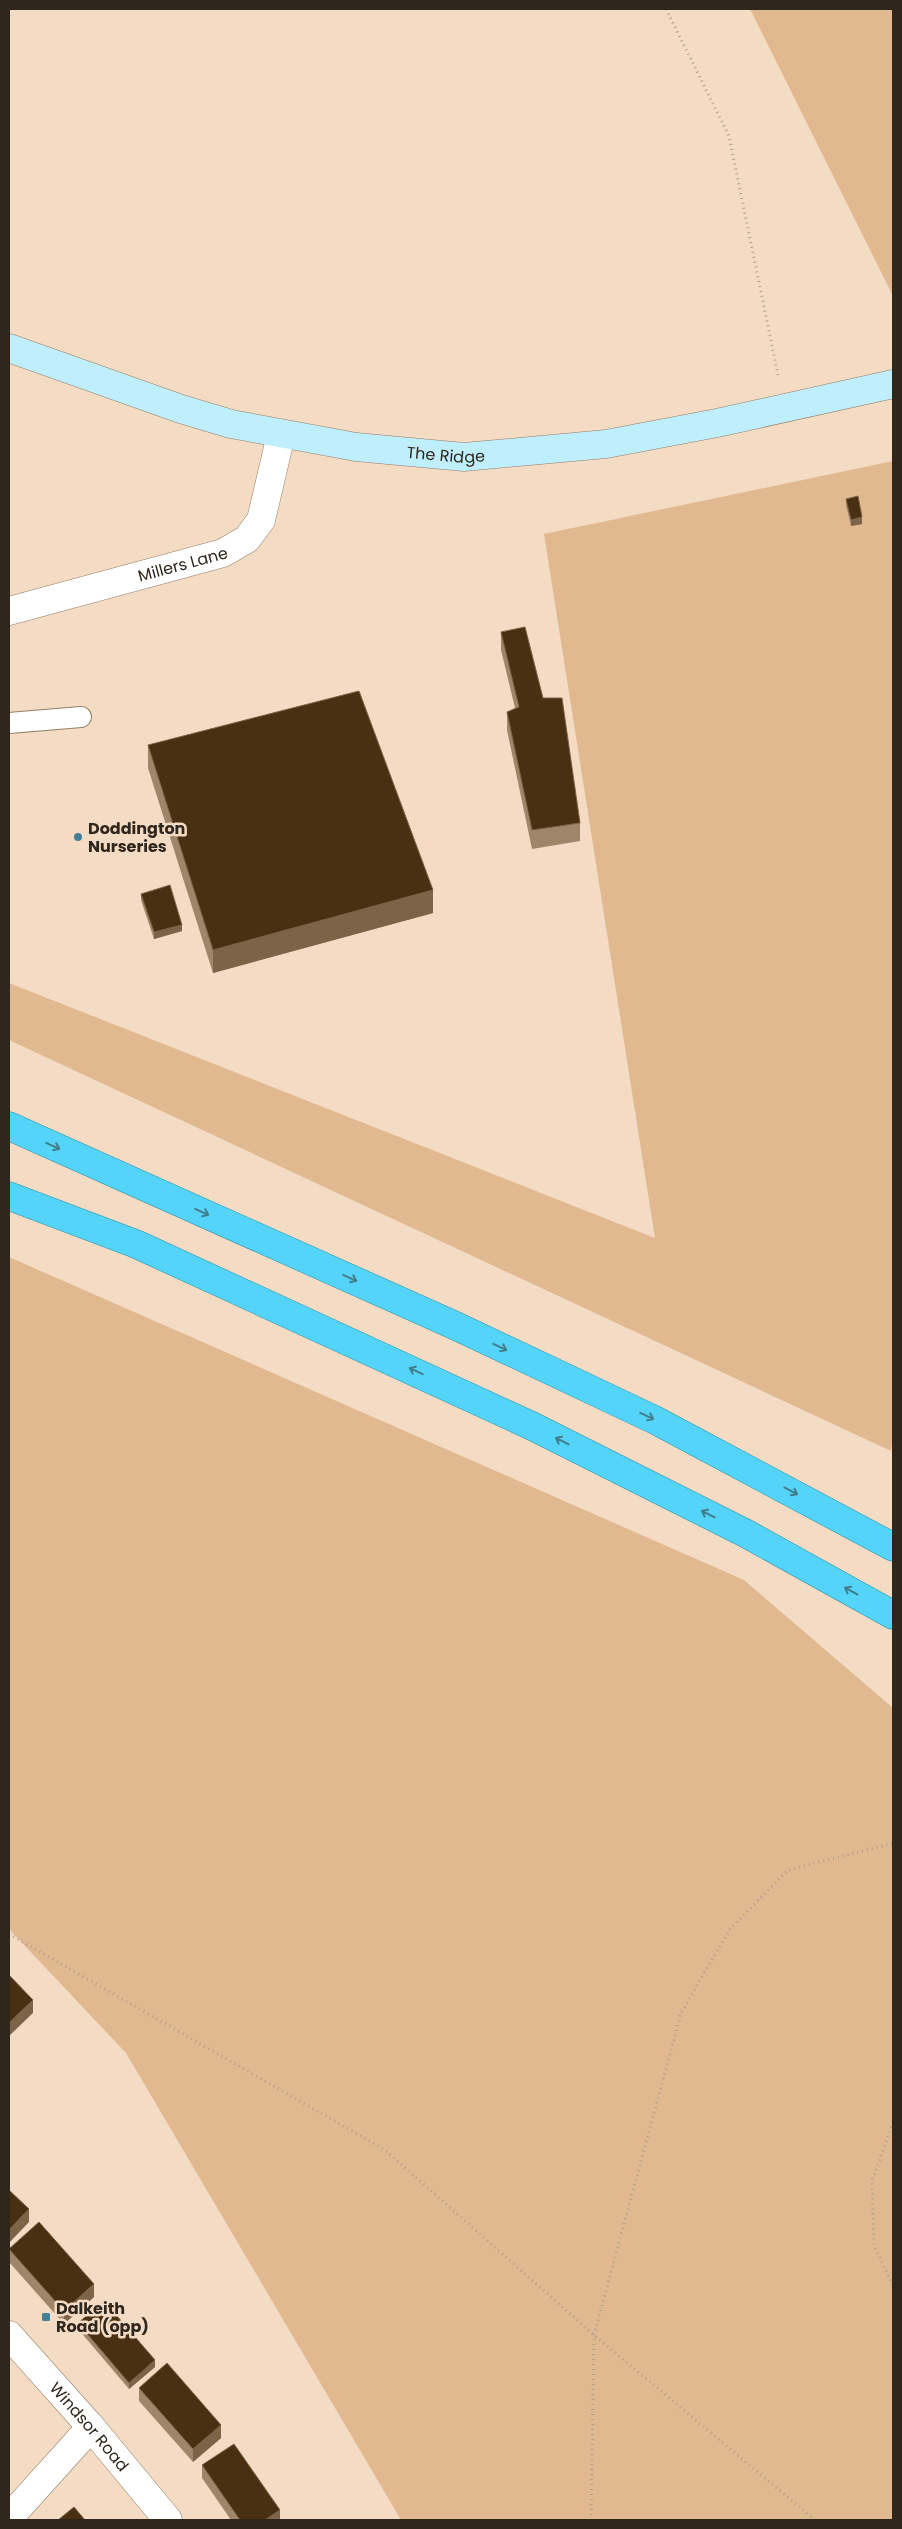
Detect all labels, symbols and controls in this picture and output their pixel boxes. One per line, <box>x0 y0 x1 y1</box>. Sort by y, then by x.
street label: The Ridge <box>406 440 486 468</box>
street label: Millers Lane <box>135 541 230 587</box>
place label: Doddington Nurseries <box>88 817 185 858</box>
marker: Doddington Nurseries <box>72 831 84 843</box>
one-way arrow <box>45 1142 60 1152</box>
one-way arrow <box>194 1208 209 1218</box>
one-way arrow <box>342 1274 357 1284</box>
one-way arrow <box>492 1342 507 1352</box>
one-way arrow <box>409 1366 424 1376</box>
one-way arrow <box>639 1412 654 1422</box>
one-way arrow <box>555 1436 570 1446</box>
one-way arrow <box>783 1487 798 1497</box>
one-way arrow <box>700 1509 715 1519</box>
one-way arrow <box>844 1586 858 1596</box>
place label: Dalkeith Road (opp) <box>56 2297 149 2338</box>
marker: Dalkeith Road (opp) <box>40 2311 52 2323</box>
street label: Windsor Road <box>45 2377 135 2476</box>

